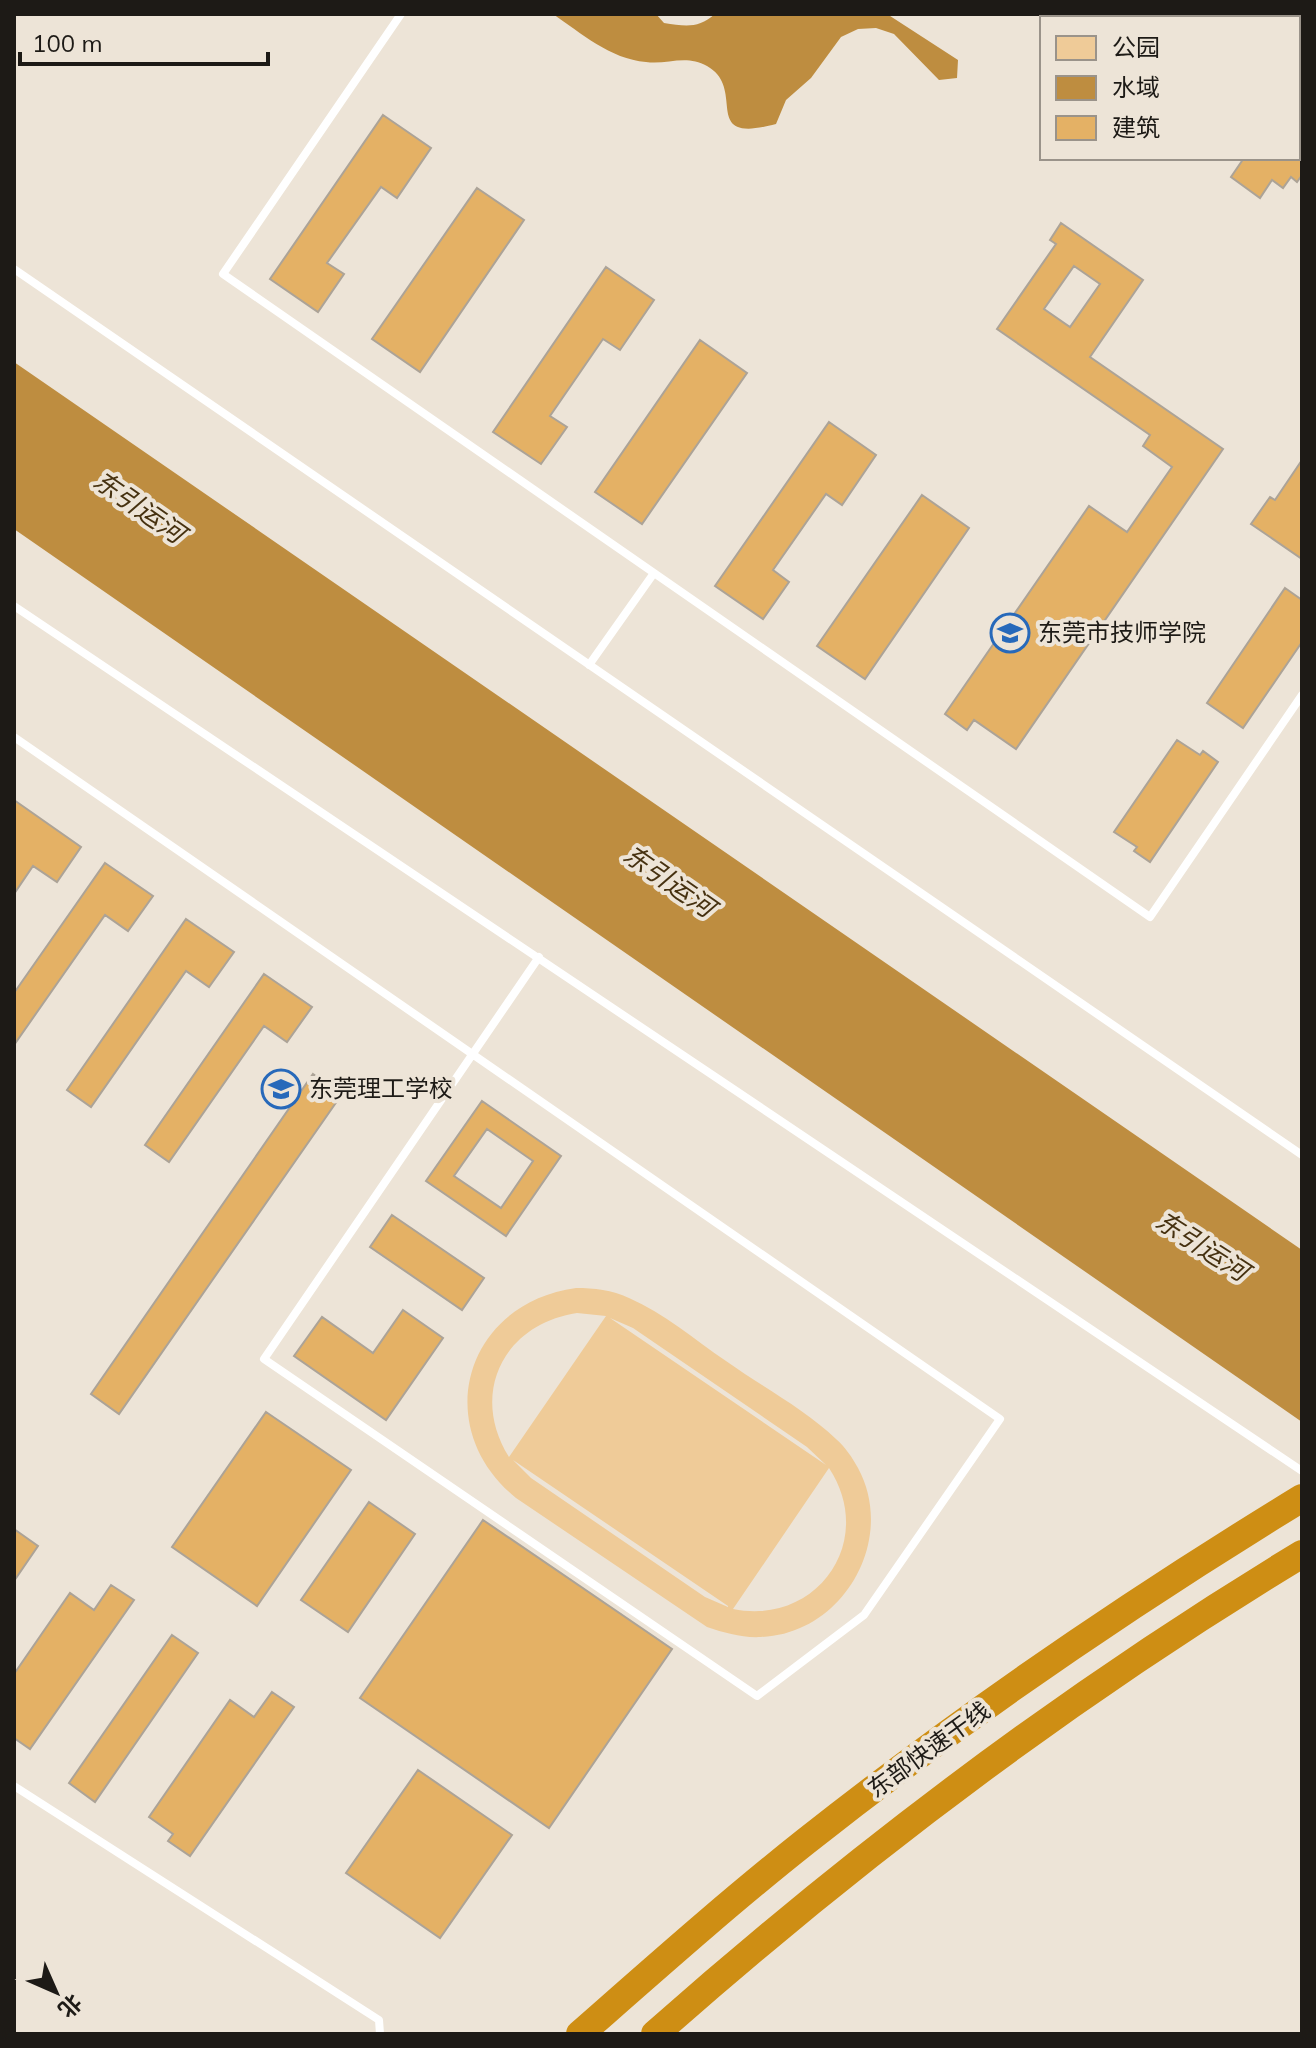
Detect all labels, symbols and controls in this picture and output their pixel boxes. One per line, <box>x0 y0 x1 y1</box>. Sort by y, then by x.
scale bar <box>20 16 268 66</box>
legend <box>1040 16 1300 160</box>
text: 100 m <box>32 28 103 58</box>
text: 公园 <box>1112 32 1160 62</box>
text: 水域 <box>1112 72 1160 102</box>
text: 建筑 <box>1112 112 1160 142</box>
water label: 东引运河 <box>87 463 195 553</box>
school or university icon: 东莞市技师学院 <box>989 612 1031 654</box>
place label: 东莞市技师学院 <box>1038 617 1206 647</box>
water label: 东引运河 <box>617 837 725 927</box>
school or university icon: 东莞理工学校 <box>260 1068 302 1110</box>
place label: 东莞理工学校 <box>309 1073 453 1103</box>
water label: 东引运河 <box>1150 1203 1259 1290</box>
street label: 东部快速干线 <box>861 1695 995 1804</box>
north arrow <box>16 1952 96 2032</box>
text: 北 <box>52 1988 88 2024</box>

